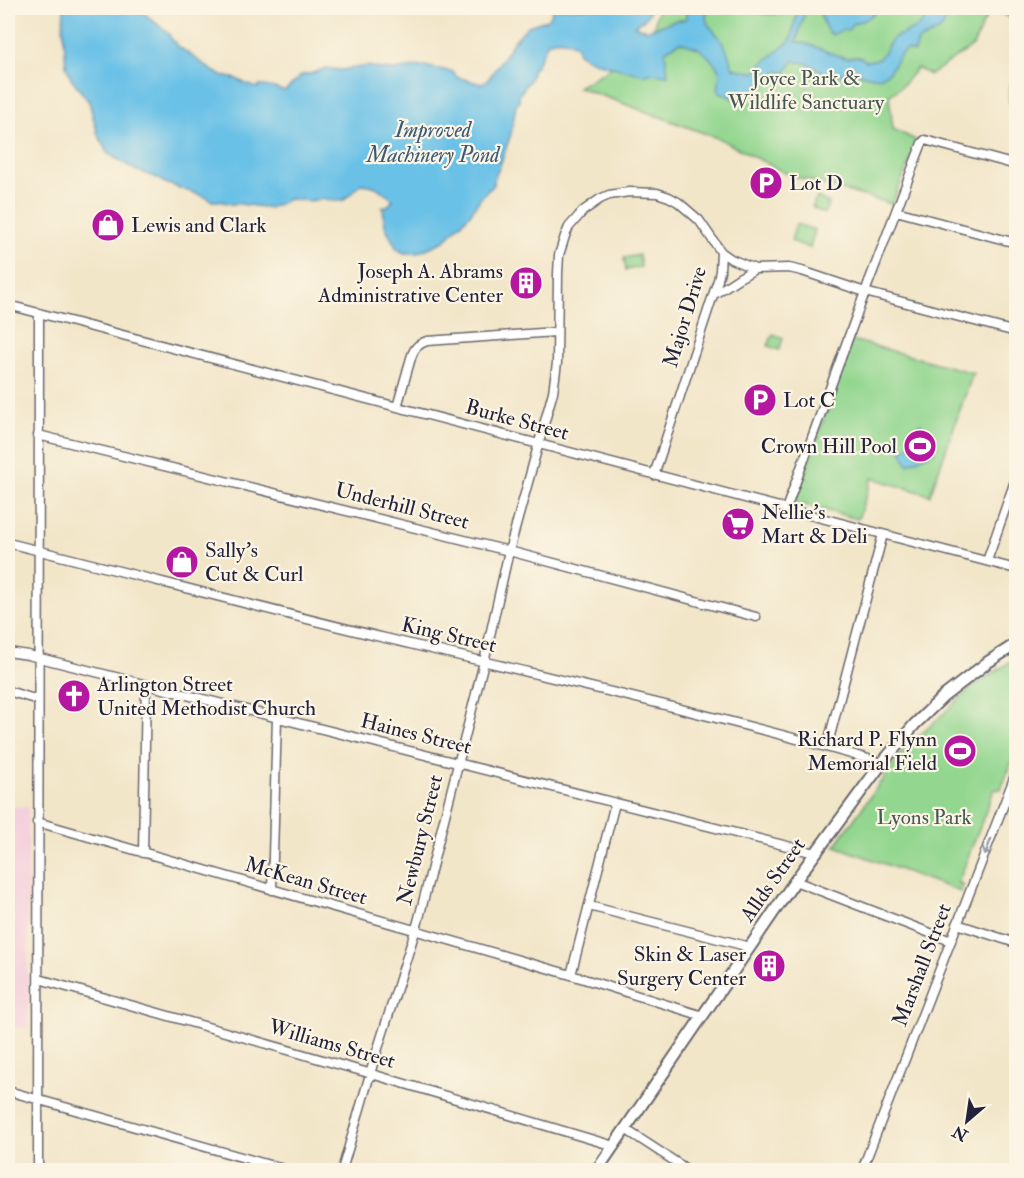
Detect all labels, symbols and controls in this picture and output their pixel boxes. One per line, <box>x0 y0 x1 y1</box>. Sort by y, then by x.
park label: Joyce Park & Wildlife Sanctuary <box>727 65 885 116</box>
water label: Improved Machinery Pond <box>364 116 501 169</box>
parking icon: Lot D <box>748 165 784 201</box>
place label: Lot D <box>789 170 843 197</box>
shop icon: Lewis and Clark <box>90 207 126 243</box>
place label: Lewis and Clark <box>131 212 267 239</box>
place label: Joseph A. Abrams Administrative Center <box>317 258 503 309</box>
street label: Major Drive <box>657 263 713 371</box>
building icon: Joseph A. Abrams Administrative Center <box>508 265 544 301</box>
parking icon: Lot C <box>742 382 778 418</box>
place label: Lot C <box>783 387 835 414</box>
street label: Burke Street <box>462 393 572 447</box>
sports icon: Crown Hill Pool <box>902 428 938 464</box>
place label: Crown Hill Pool <box>761 433 898 460</box>
street label: Underhill Street <box>332 476 472 536</box>
place label: Nellie's Mart & Deli <box>761 499 868 550</box>
supermarket icon: Nellie's Mart & Deli <box>720 506 756 542</box>
place label: Sally's Cut & Curl <box>205 537 304 588</box>
shop icon: Sally's Cut & Curl <box>164 544 200 580</box>
street label: King Street <box>399 611 499 659</box>
place label: Arlington Street United Methodist Church <box>96 671 316 722</box>
church icon: Arlington Street United Methodist Church <box>56 678 92 714</box>
street label: Haines Street <box>358 707 474 761</box>
place label: Richard P. Flynn Memorial Field <box>797 726 938 777</box>
sports icon: Richard P. Flynn Memorial Field <box>942 733 978 769</box>
street label: Newbury Street <box>391 772 449 908</box>
park label: Lyons Park <box>876 804 972 831</box>
street label: Allds Street <box>734 833 812 928</box>
one-way arrow <box>981 837 992 856</box>
street label: McKean Street <box>242 851 370 911</box>
street label: Marshall Street <box>886 900 958 1030</box>
place label: Skin & Laser Surgery Center <box>617 941 746 992</box>
building icon: Skin & Laser Surgery Center <box>751 948 787 984</box>
street label: Williams Street <box>265 1013 399 1075</box>
north arrow <box>937 1091 997 1151</box>
text: N <box>949 1121 972 1146</box>

